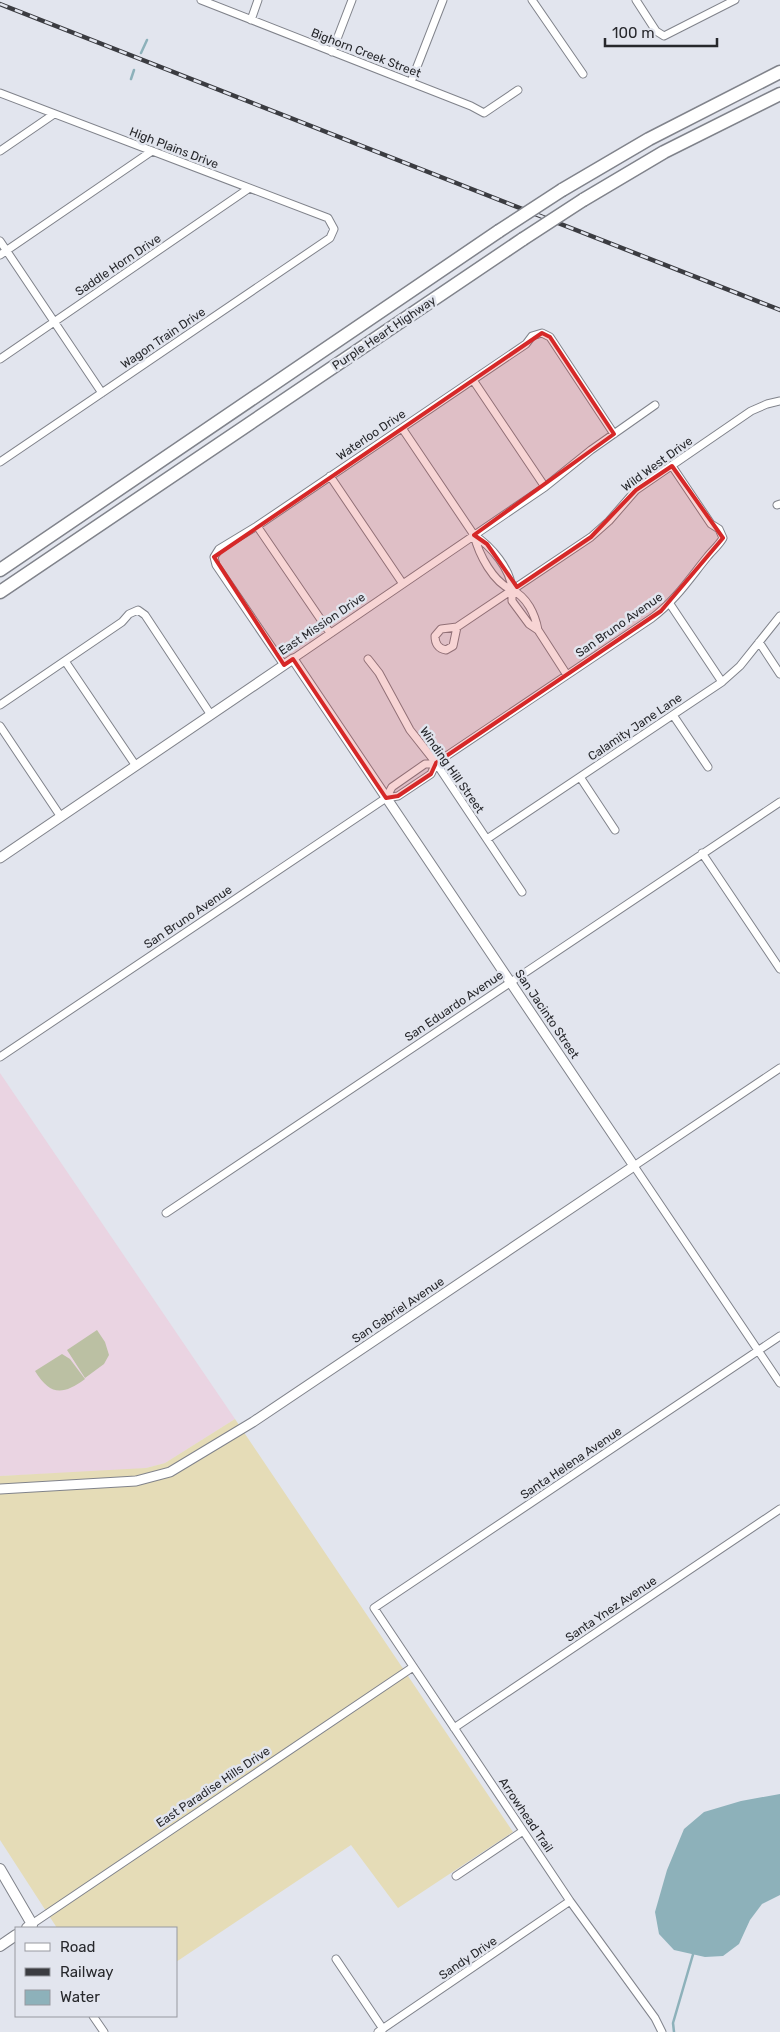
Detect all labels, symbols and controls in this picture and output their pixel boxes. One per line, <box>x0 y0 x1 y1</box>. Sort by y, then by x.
scale bar <box>605 15 718 47</box>
text: 100 m <box>612 24 654 42</box>
street label: Bighorn Creek Street <box>309 26 423 81</box>
street label: High Plains Drive <box>127 125 221 172</box>
street label: Saddle Horn Drive <box>73 231 164 299</box>
street label: Purple Heart Highway <box>330 293 439 373</box>
street label: Wagon Train Drive <box>118 304 208 371</box>
street label: Waterloo Drive <box>334 407 408 463</box>
street label: Wild West Drive <box>619 433 695 494</box>
street label: East Mission Drive <box>276 590 368 658</box>
street label: San Bruno Avenue <box>573 590 665 660</box>
street label: Calamity Jane Lane <box>585 690 685 764</box>
street label: Winding Hill Street <box>417 724 487 816</box>
street label: San Bruno Avenue <box>141 882 235 952</box>
street label: San Jacinto Street <box>512 967 582 1061</box>
street label: San Eduardo Avenue <box>402 968 506 1044</box>
street label: San Gabriel Avenue <box>349 1274 447 1346</box>
street label: Santa Helena Avenue <box>518 1424 624 1502</box>
street label: Santa Ynez Avenue <box>563 1573 659 1645</box>
street label: East Paradise Hills Drive <box>154 1744 273 1830</box>
street label: Arrowhead Trail <box>496 1775 556 1855</box>
legend <box>15 1927 178 2017</box>
street label: Sandy Drive <box>436 1933 500 1982</box>
text: Road <box>60 1938 96 1956</box>
text: Railway <box>60 1963 114 1981</box>
text: Water <box>60 1988 100 2006</box>

